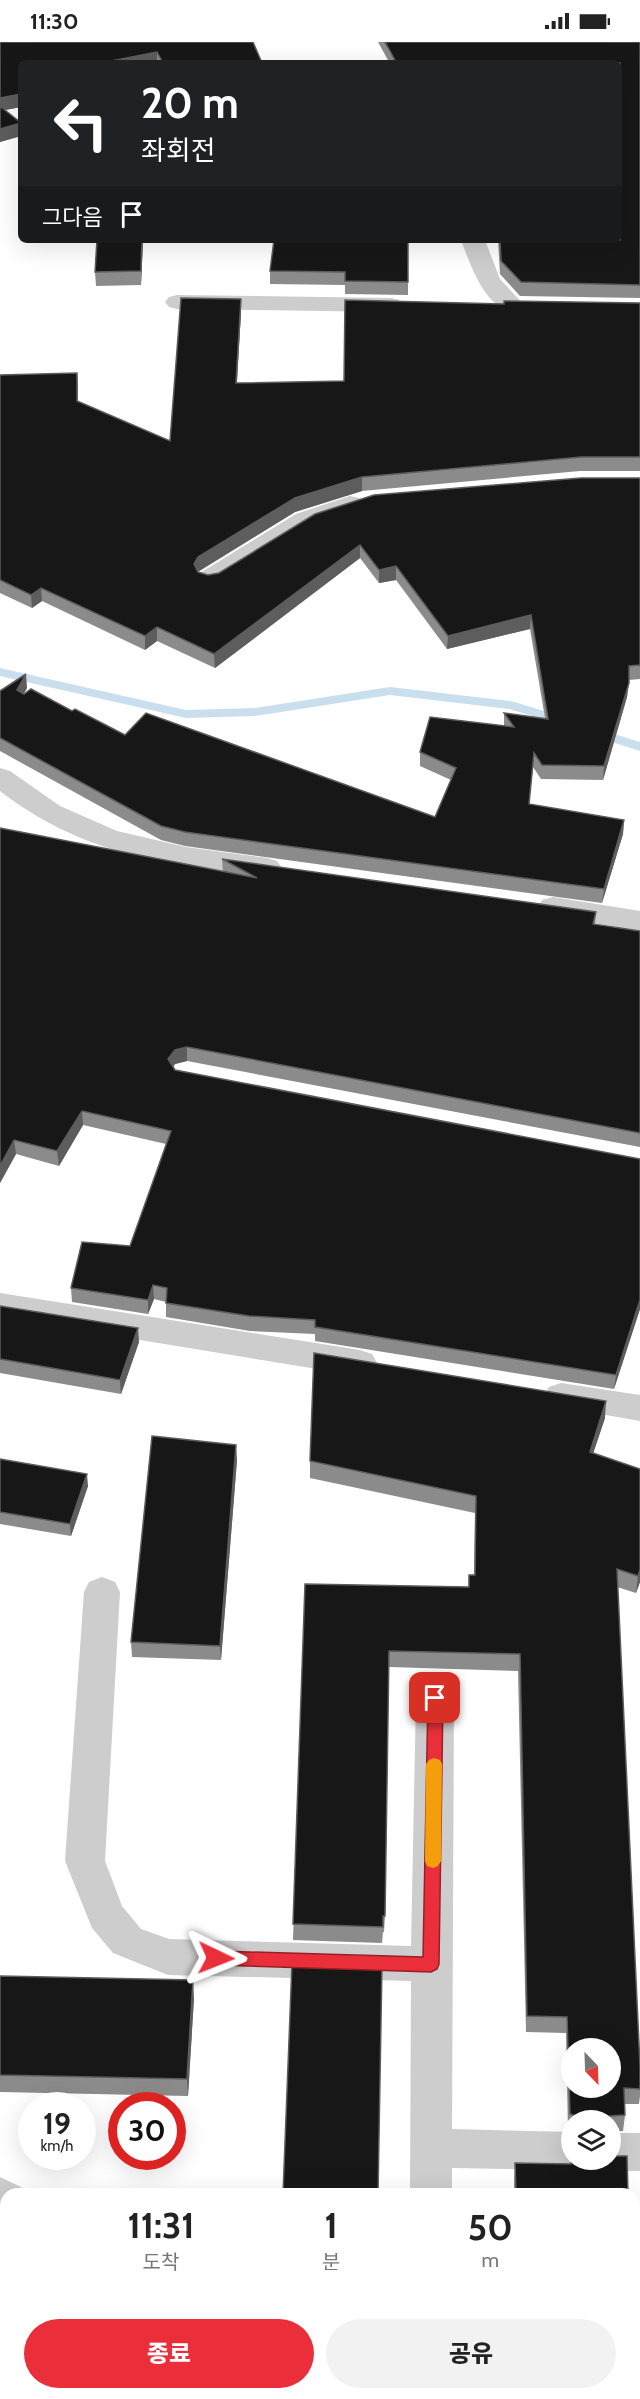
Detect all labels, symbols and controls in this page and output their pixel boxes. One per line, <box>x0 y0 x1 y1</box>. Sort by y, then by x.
text: 11:30 <box>30 8 79 35</box>
text: 20 m <box>141 77 239 129</box>
icon: left <box>42 84 120 162</box>
text: 좌회전 <box>141 134 216 167</box>
icon: arrive <box>115 198 148 231</box>
text: 그다음 <box>42 204 103 231</box>
pin <box>409 1672 460 1723</box>
icon: arrive <box>418 1681 451 1714</box>
position arrow <box>184 1926 248 1990</box>
north arrow <box>561 2038 621 2098</box>
map controls <box>561 2038 621 2170</box>
speed limit sign: 30 <box>108 2092 186 2170</box>
text: 19 <box>43 2105 71 2142</box>
button: layers <box>561 2110 621 2170</box>
text: km/h <box>41 2137 73 2155</box>
text: 11:31 <box>127 2203 195 2247</box>
text: 1 <box>325 2203 338 2247</box>
text: 50 <box>468 2205 513 2249</box>
text: m <box>481 2248 499 2272</box>
text: 도착 <box>143 2250 179 2274</box>
text: 분 <box>322 2250 340 2274</box>
button: 종료 <box>24 2319 314 2388</box>
button: 공유 <box>326 2319 616 2388</box>

